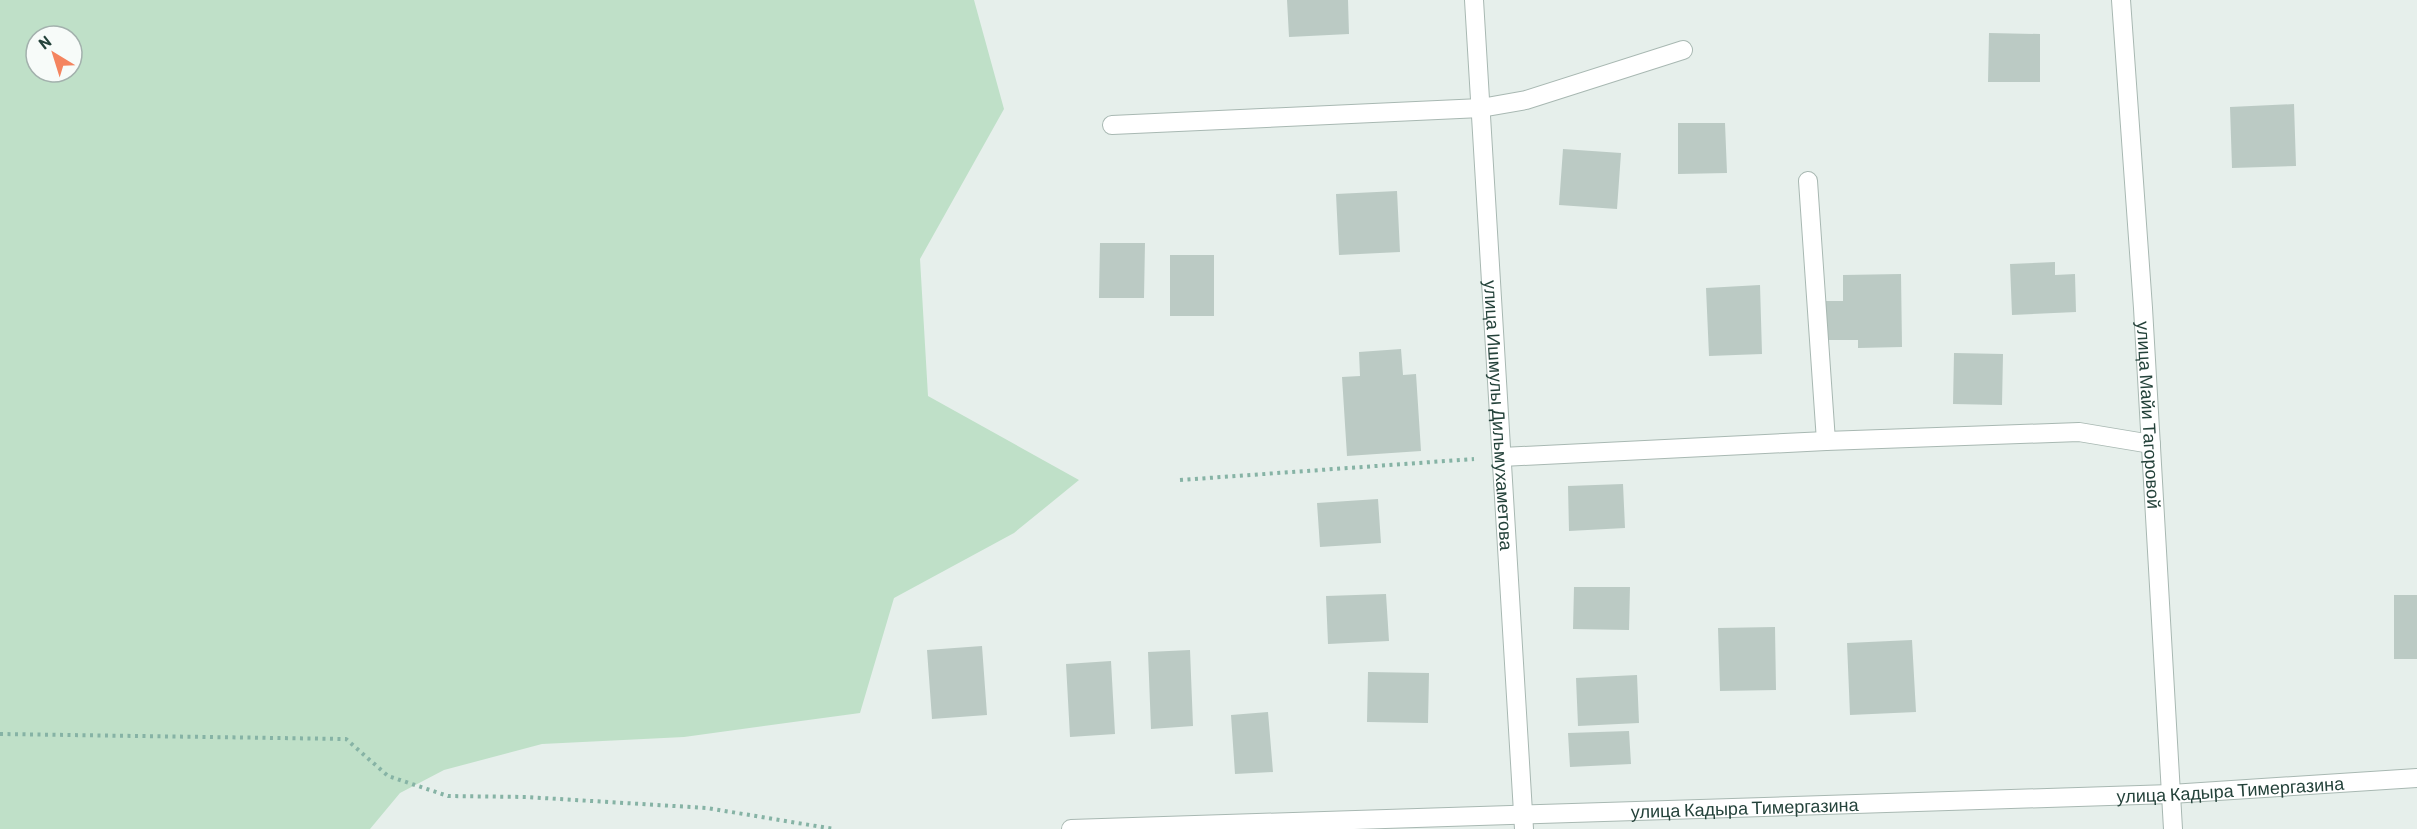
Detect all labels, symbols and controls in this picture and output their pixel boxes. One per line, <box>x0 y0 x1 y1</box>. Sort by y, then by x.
north arrow <box>24 24 84 84</box>
text: N <box>34 31 54 53</box>
street label: улица Ишмулы Дильмухаметова <box>1480 280 1518 552</box>
street label: улица Майи Тагоровой <box>2133 321 2166 509</box>
street label: улица Кадыра Тимергазина <box>2116 772 2346 807</box>
street label: улица Кадыра Тимергазина <box>1631 793 1860 822</box>

